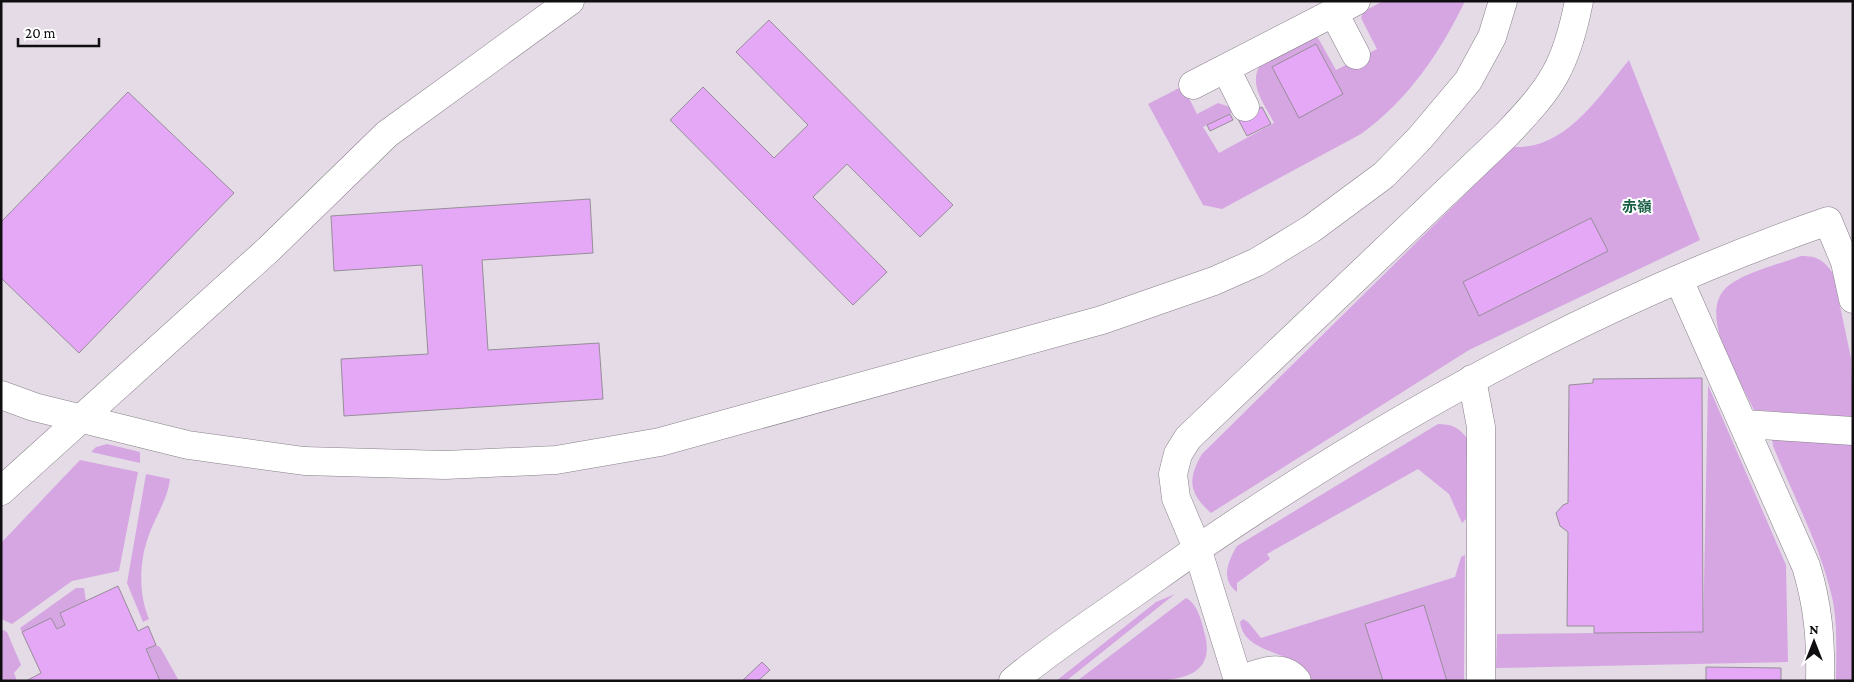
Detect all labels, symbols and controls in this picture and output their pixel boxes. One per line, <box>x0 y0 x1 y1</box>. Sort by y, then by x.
scale bar <box>18 15 99 47</box>
text: 20 m <box>25 25 56 41</box>
district label: 赤嶺 <box>1622 199 1652 215</box>
north arrow <box>1789 617 1839 667</box>
text: N <box>1809 621 1819 637</box>

